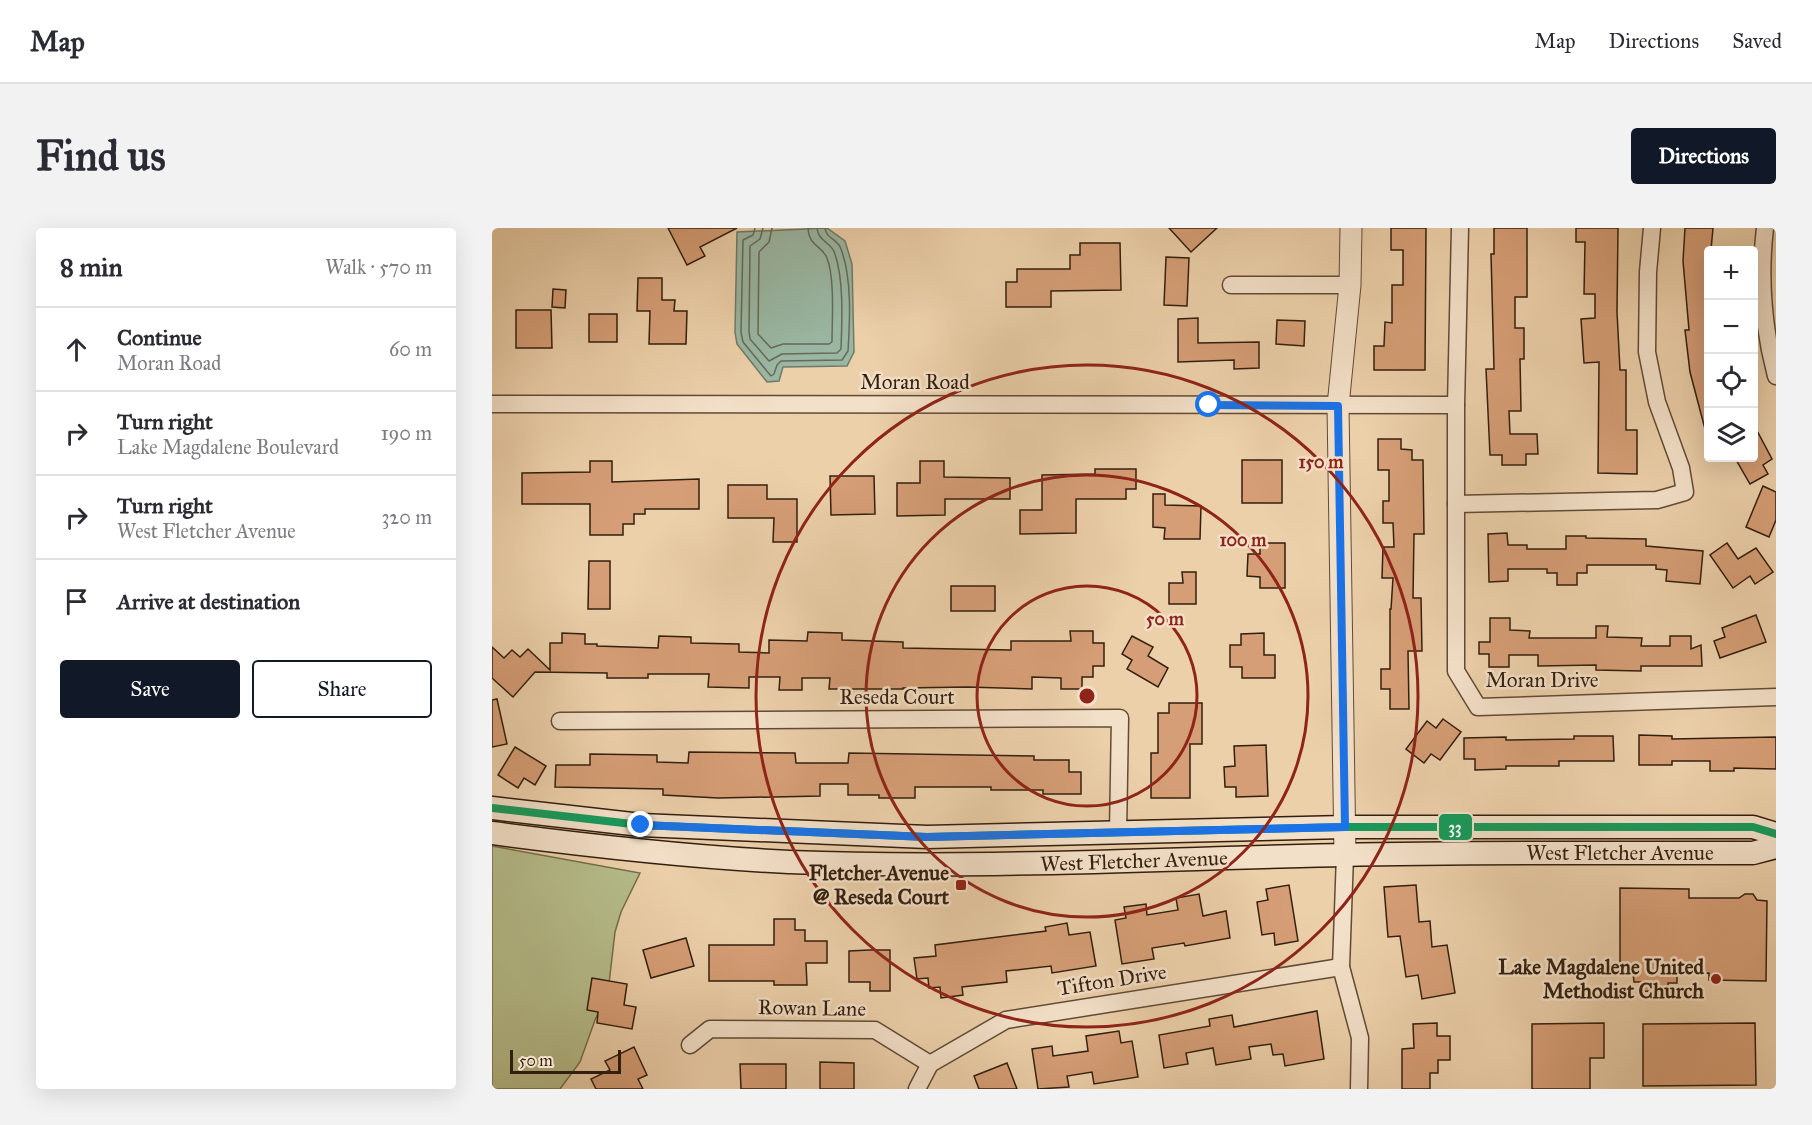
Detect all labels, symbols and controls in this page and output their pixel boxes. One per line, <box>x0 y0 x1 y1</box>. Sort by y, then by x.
text: Map <box>30 24 85 59</box>
text: Map <box>1535 28 1576 54</box>
text: Directions <box>1609 28 1699 54</box>
text: Saved <box>1732 28 1782 54</box>
button: Directions <box>1631 128 1776 184</box>
text: Find us <box>36 130 166 182</box>
map controls <box>1704 246 1758 462</box>
button: + <box>1704 246 1758 300</box>
text: 8 min <box>60 251 123 283</box>
text: Walk · 570 m <box>325 255 432 279</box>
button: − <box>1704 300 1758 354</box>
text: Continue <box>117 324 202 351</box>
icon: ahead <box>60 333 93 366</box>
text: 60 m <box>389 337 432 361</box>
text: Moran Road <box>117 351 221 375</box>
button: locate <box>1704 354 1758 408</box>
street label: Moran Road <box>860 369 970 395</box>
route start <box>1195 391 1221 417</box>
text: Turn right <box>117 408 213 435</box>
button: layers <box>1704 408 1758 462</box>
icon: right <box>60 417 93 450</box>
text: 190 m <box>381 421 432 445</box>
text: Lake Magdalene Boulevard <box>117 435 339 459</box>
text: 150 m <box>1299 451 1344 473</box>
text: Turn right <box>117 492 213 519</box>
icon: right <box>60 501 93 534</box>
text: 320 m <box>381 505 432 529</box>
text: West Fletcher Avenue <box>117 519 296 543</box>
text: 100 m <box>1220 529 1267 551</box>
icon: arrive <box>60 585 93 618</box>
text: Arrive at destination <box>117 588 300 615</box>
text: 50 m <box>1146 608 1185 630</box>
button: Save <box>60 660 240 718</box>
button: Share <box>252 660 432 718</box>
street label: Moran Drive <box>1485 667 1599 693</box>
street label: Reseda Court <box>839 684 955 710</box>
centre of rings <box>1077 686 1097 706</box>
route end <box>627 811 653 837</box>
line badge: 33 <box>1438 813 1473 841</box>
text: 33 <box>1449 818 1461 838</box>
street label: West Fletcher Avenue <box>1526 840 1714 866</box>
street label: West Fletcher Avenue <box>1040 845 1228 877</box>
place label: Fletcher Avenue @ Reseda Court <box>809 860 950 910</box>
marker: Fletcher Avenue @ Reseda Court <box>954 878 968 892</box>
place label: Lake Magdalene United Methodist Church <box>1498 954 1704 1004</box>
street label: Tifton Drive <box>1056 959 1169 1001</box>
marker: Lake Magdalene United Methodist Church <box>1709 972 1723 986</box>
street label: Rowan Lane <box>758 994 867 1022</box>
scale bar <box>510 1047 621 1074</box>
text: 50 m <box>519 1051 553 1070</box>

